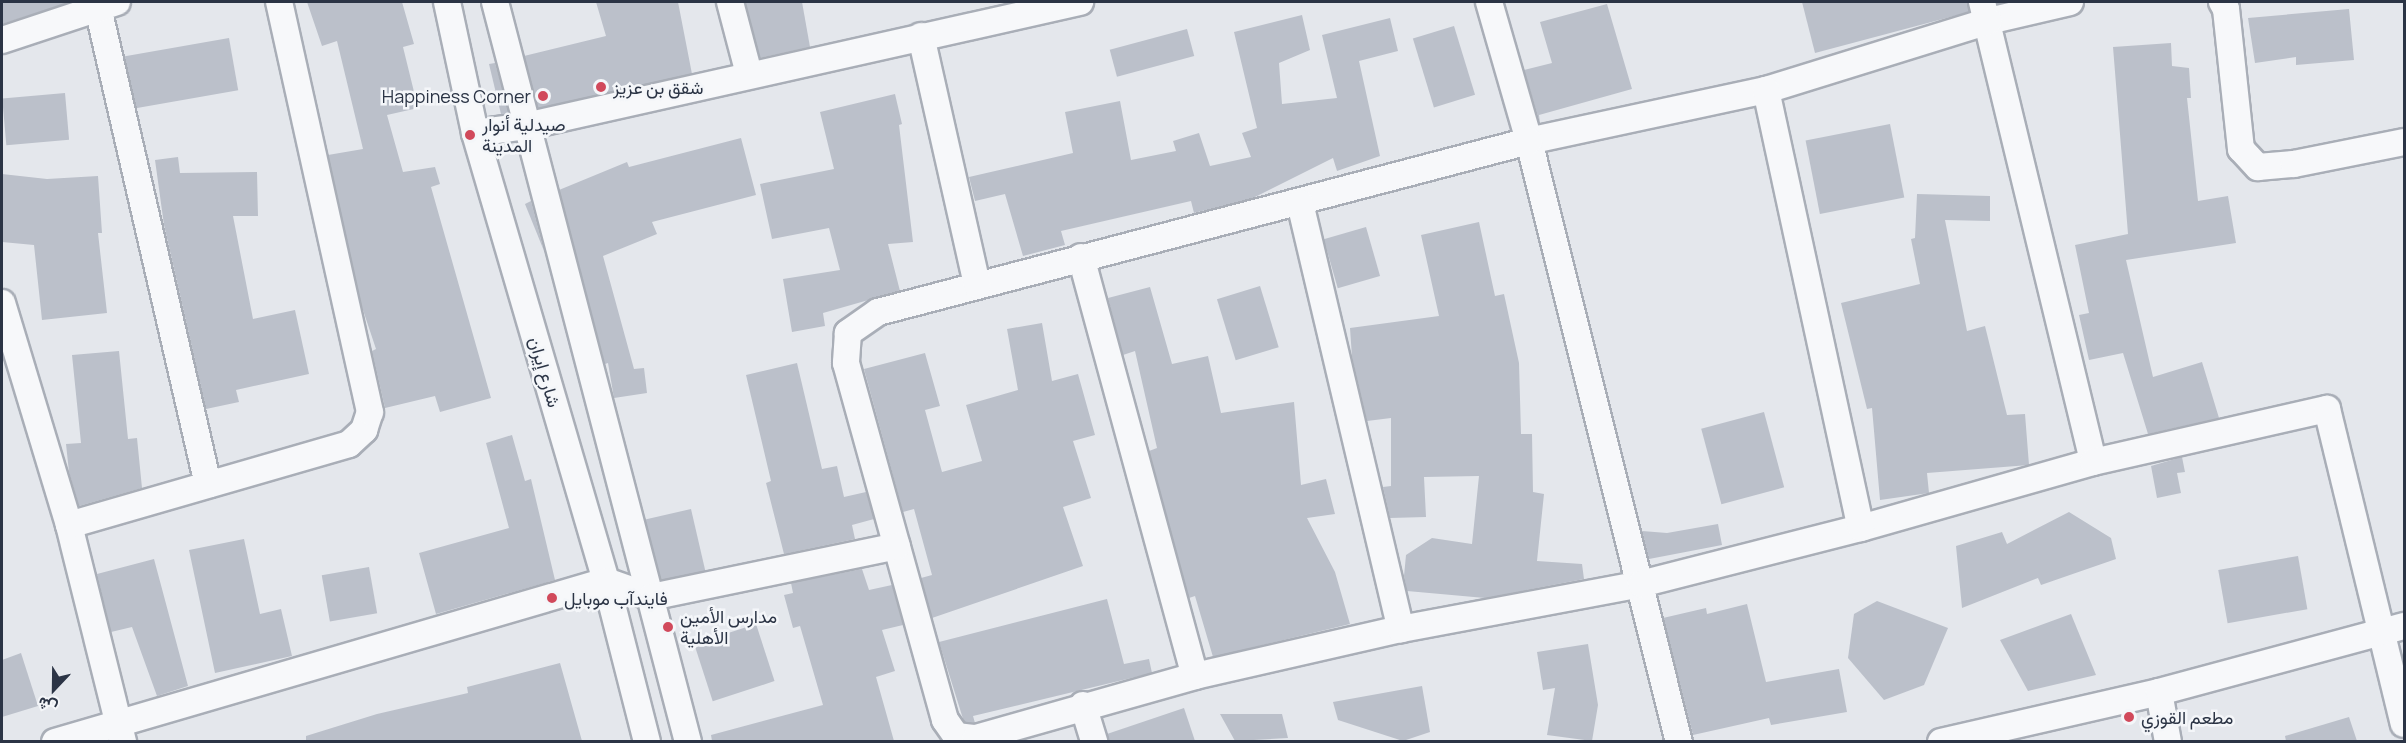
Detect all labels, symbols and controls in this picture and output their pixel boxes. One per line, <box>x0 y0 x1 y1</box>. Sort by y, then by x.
place label: شقق بن عزيز <box>613 76 704 98</box>
marker: شقق بن عزيز <box>594 80 608 94</box>
place label: Happiness Corner <box>382 85 531 107</box>
marker: Happiness Corner <box>536 89 550 103</box>
place label: صيدلية أنوار المدينة <box>482 114 565 156</box>
marker: صيدلية أنوار المدينة <box>463 128 477 142</box>
street label: شارع إيران <box>525 334 565 410</box>
place label: فايندآب موبايل <box>564 587 668 609</box>
marker: فايندآب موبايل <box>545 591 559 605</box>
place label: مدارس الأمين الأهلية <box>680 606 777 648</box>
marker: مدارس الأمين الأهلية <box>661 620 675 634</box>
north arrow <box>24 659 84 719</box>
text: ش <box>34 692 60 719</box>
place label: مطعم القوزي <box>2141 706 2233 728</box>
marker: مطعم القوزي <box>2122 710 2136 724</box>

